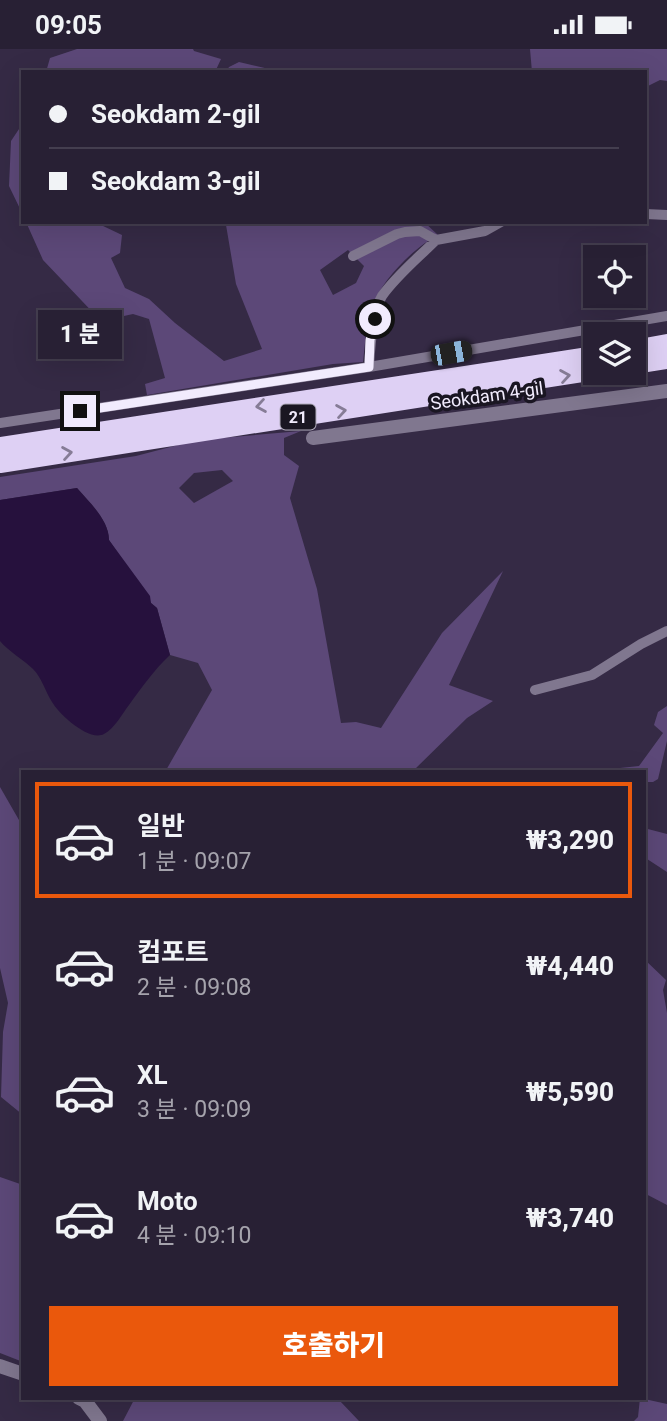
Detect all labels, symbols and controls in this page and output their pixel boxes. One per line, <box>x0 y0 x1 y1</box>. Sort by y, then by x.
text: 09:05 <box>35 10 102 40</box>
text: Seokdam 2-gil <box>91 99 261 129</box>
text: Seokdam 3-gil <box>91 166 261 196</box>
map controls <box>583 245 646 385</box>
button: locate <box>583 245 646 308</box>
route start <box>359 303 391 335</box>
callout: 1 분 <box>38 309 122 359</box>
text: 1 분 <box>60 321 100 348</box>
button: layers <box>583 322 646 385</box>
car <box>429 339 474 367</box>
one-way arrow <box>560 369 571 384</box>
street label: Seokdam 4-gil <box>429 377 545 414</box>
route end <box>64 395 96 427</box>
one-way arrow <box>255 398 267 413</box>
one-way arrow <box>335 404 347 419</box>
road number: 21 <box>280 405 316 429</box>
one-way arrow <box>62 446 73 461</box>
icon: car <box>53 809 116 872</box>
text: 일반 <box>137 811 185 841</box>
text: ₩3,290 <box>526 825 614 855</box>
text: 1 분 · 09:07 <box>137 848 252 875</box>
icon: car <box>53 935 116 998</box>
text: 컴포트 <box>137 937 209 967</box>
text: ₩4,440 <box>526 951 614 981</box>
text: 2 분 · 09:08 <box>137 974 252 1001</box>
text: XL <box>137 1060 168 1090</box>
icon: car <box>53 1061 116 1124</box>
text: ₩5,590 <box>526 1077 614 1107</box>
text: 3 분 · 09:09 <box>137 1096 252 1123</box>
text: Moto <box>137 1186 198 1216</box>
icon: car <box>53 1187 116 1250</box>
text: ₩3,740 <box>526 1203 614 1233</box>
text: 4 분 · 09:10 <box>137 1222 252 1249</box>
button: 호출하기 <box>49 1306 618 1386</box>

